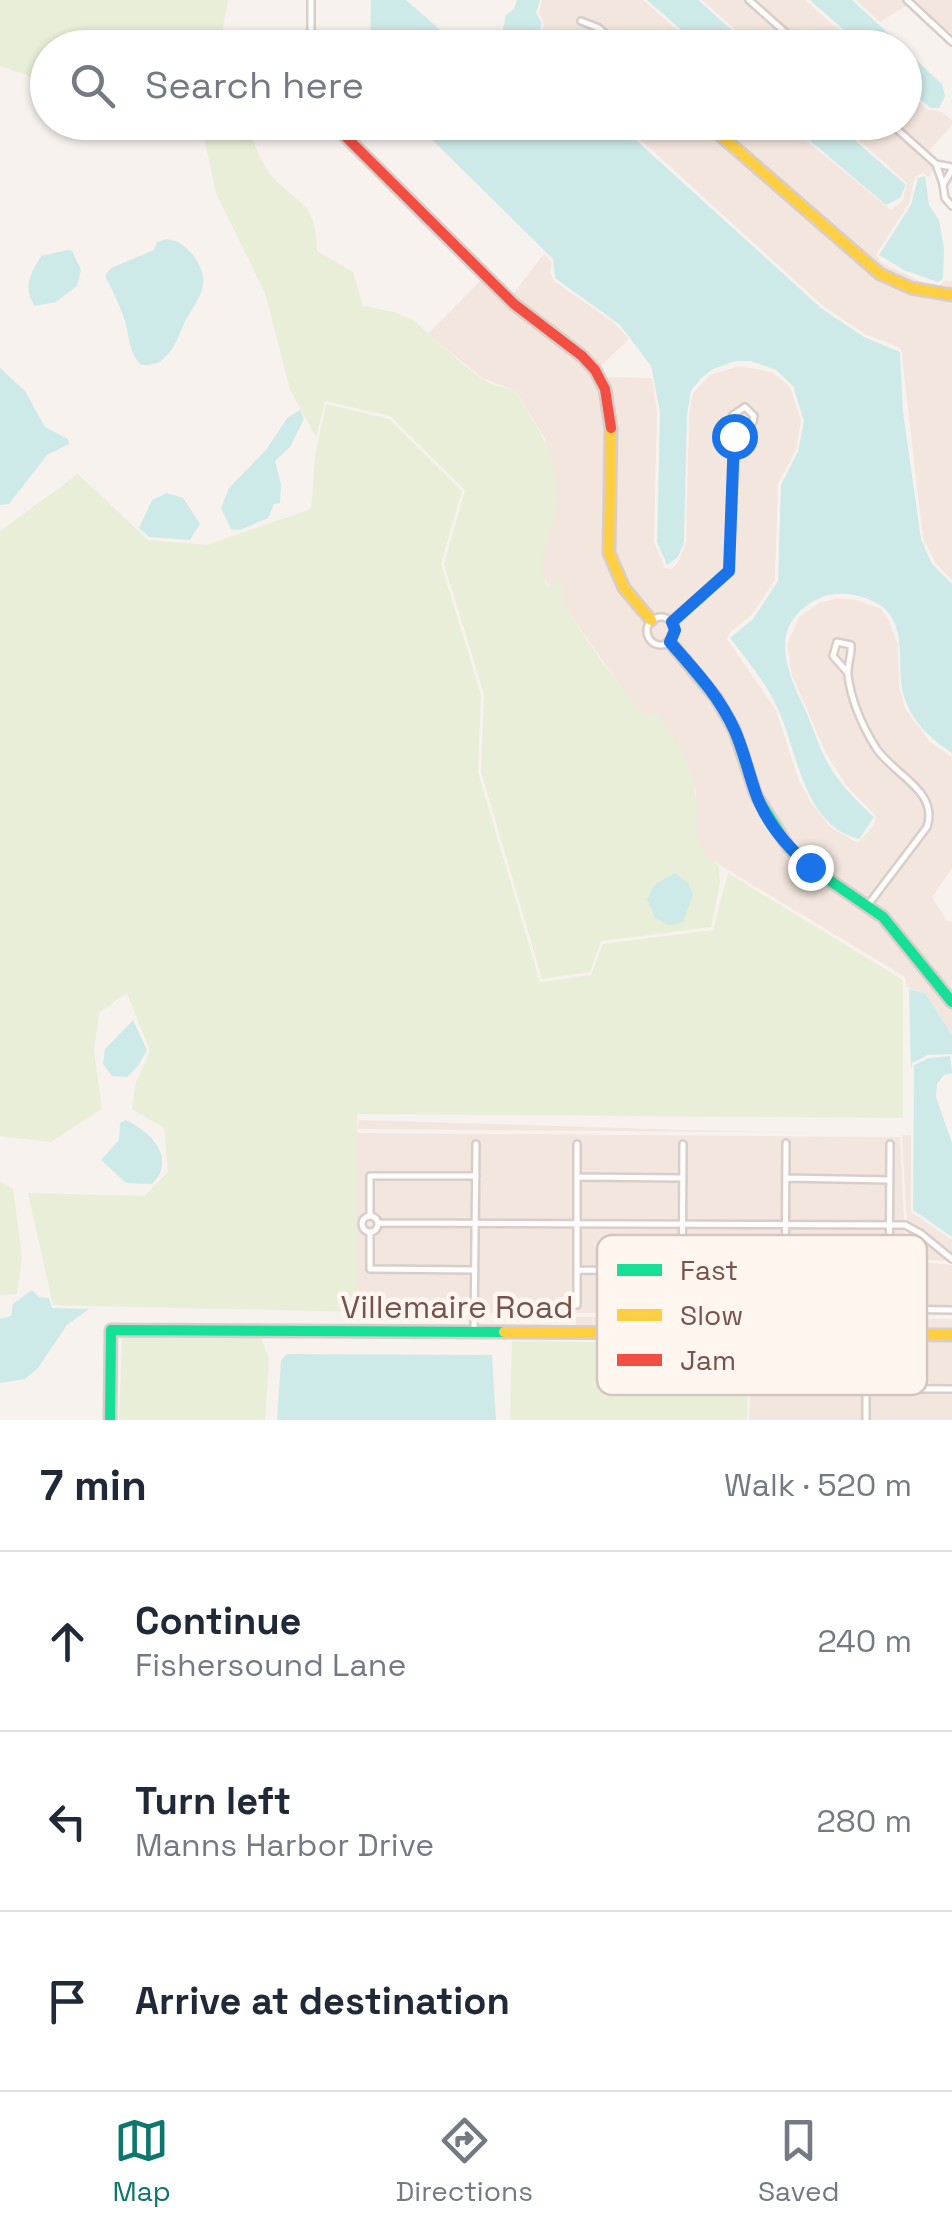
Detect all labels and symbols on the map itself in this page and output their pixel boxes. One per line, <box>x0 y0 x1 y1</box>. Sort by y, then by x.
route start <box>712 414 758 460</box>
route end <box>788 845 834 891</box>
legend <box>597 1235 927 1395</box>
text: Fast <box>680 1252 738 1288</box>
street label: Villemaire Road <box>340 1287 574 1327</box>
text: Slow <box>680 1297 743 1333</box>
text: Jam <box>680 1342 736 1378</box>

